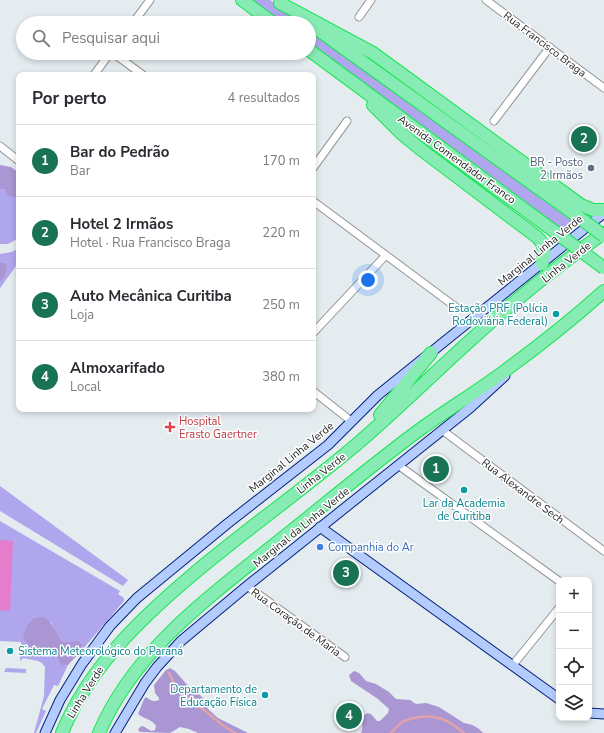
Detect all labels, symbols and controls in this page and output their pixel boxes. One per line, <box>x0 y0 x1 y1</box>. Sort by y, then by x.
street label: Rua Francisco Braga <box>500 8 589 81</box>
search box <box>16 16 316 60</box>
icon: search <box>30 27 52 49</box>
text: Pesquisar aqui <box>62 28 160 48</box>
text: Por perto <box>32 87 107 110</box>
text: 4 resultados <box>228 89 300 107</box>
street label: Avenida Comendador Franco <box>395 112 519 207</box>
pin: 2 <box>571 124 597 154</box>
text: Bar do Pedrão <box>70 142 169 162</box>
text: 1 <box>41 152 49 170</box>
text: 170 m <box>262 152 300 170</box>
place label: BR - Posto 2 Irmãos <box>530 155 583 183</box>
text: Bar <box>70 162 90 180</box>
marker: BR - Posto 2 Irmãos <box>586 163 596 173</box>
street label: Marginal Linha Verde <box>495 212 585 288</box>
text: Hotel 2 Irmãos <box>70 214 173 234</box>
text: 2 <box>41 224 49 242</box>
text: 220 m <box>262 224 300 242</box>
text: Hotel · Rua Francisco Braga <box>70 234 231 252</box>
street label: Linha Verde <box>539 239 593 285</box>
your location <box>358 270 378 290</box>
text: Auto Mecânica Curitiba <box>70 286 232 306</box>
text: 3 <box>41 296 49 314</box>
text: 250 m <box>262 296 300 314</box>
place label: Estação PRF (Polícia Rodoviária Federal) <box>448 301 548 329</box>
text: Loja <box>70 306 94 324</box>
marker: Estação PRF (Polícia Rodoviária Federal) <box>551 309 561 319</box>
text: Almoxarifado <box>70 358 165 378</box>
text: 4 <box>41 368 49 386</box>
text: 380 m <box>262 368 300 386</box>
text: Local <box>70 378 101 396</box>
place label: Hospital Erasto Gaertner <box>179 414 257 442</box>
street label: Marginal Linha Verde <box>246 419 336 495</box>
marker: Hospital Erasto Gaertner <box>164 421 176 433</box>
street label: Linha Verde <box>294 450 348 496</box>
pin: 1 <box>423 454 449 484</box>
street label: Rua Alexandre Sech <box>478 455 567 527</box>
street label: Marginal da Linha Verde <box>250 484 353 571</box>
marker: Lar da Academia de Curitiba <box>459 485 469 495</box>
place label: Lar da Academia de Curitiba <box>423 496 505 524</box>
place label: Companhia do Ar <box>328 540 414 555</box>
marker: Companhia do Ar <box>315 542 325 552</box>
pin: 3 <box>333 558 359 588</box>
map controls <box>556 577 592 721</box>
button: + <box>556 577 592 613</box>
street label: Rua Coração de Maria <box>248 585 344 660</box>
button: − <box>556 613 592 649</box>
place label: Sistema Meteorológico do Paraná <box>18 644 183 659</box>
marker: Sistema Meteorológico do Paraná <box>5 646 15 656</box>
button: locate <box>556 649 592 685</box>
street label: Linha Verde <box>64 663 107 721</box>
place label: Departamento de Educação Física <box>170 682 257 710</box>
button: layers <box>556 685 592 721</box>
marker: Departamento de Educação Física <box>260 690 270 700</box>
pin: 4 <box>336 701 362 731</box>

